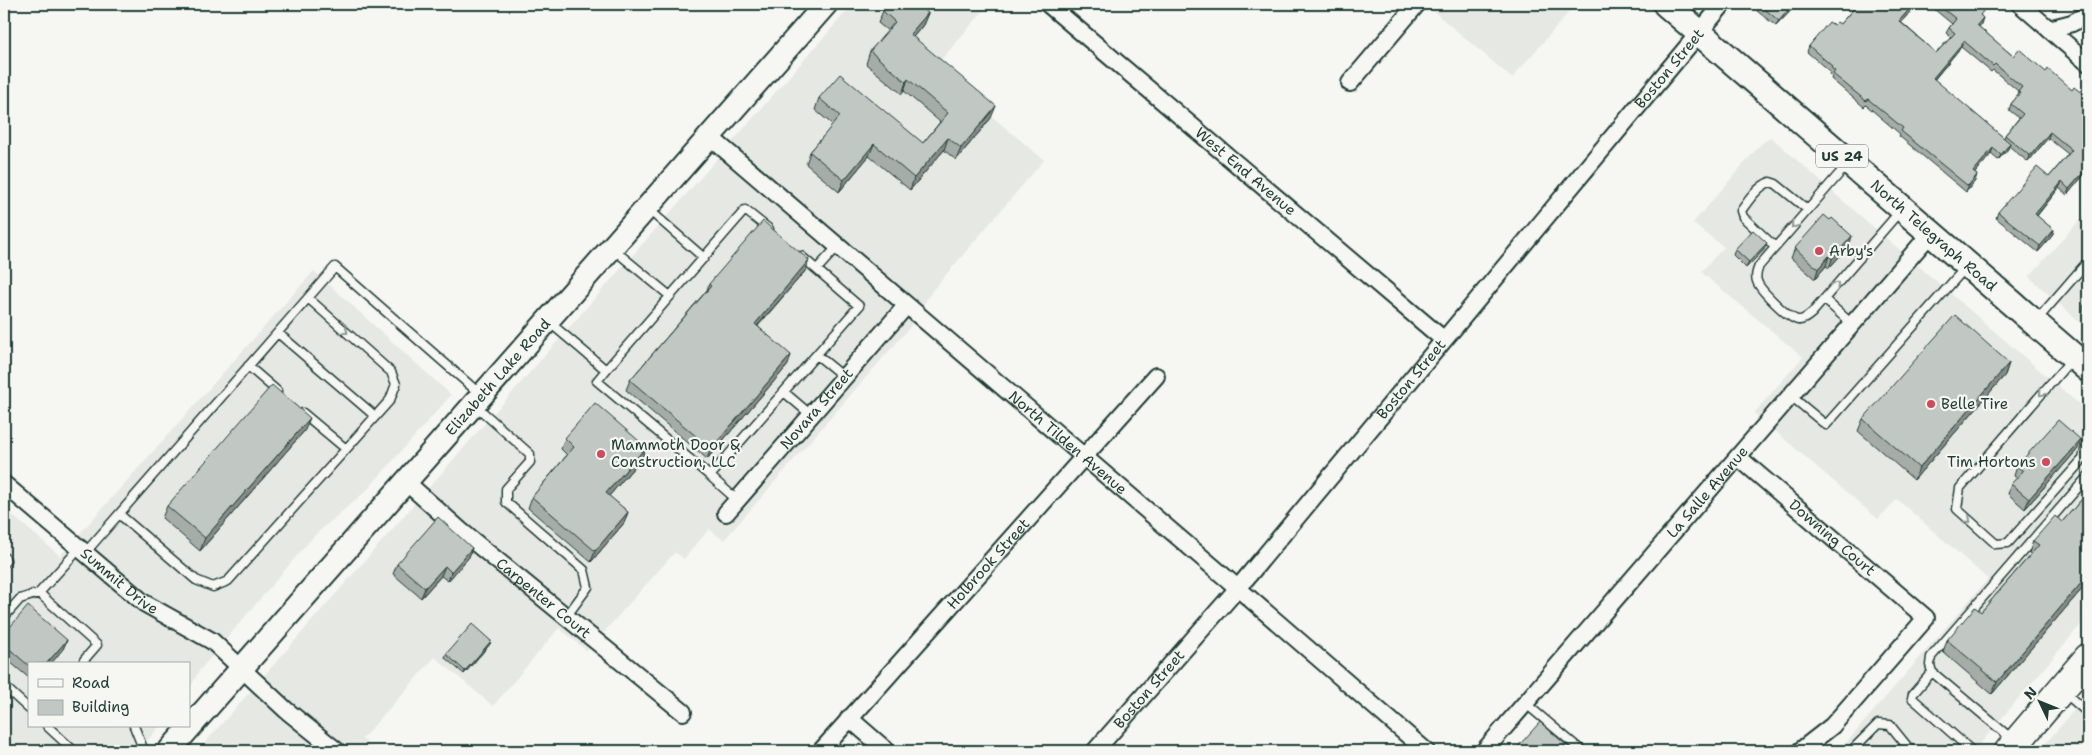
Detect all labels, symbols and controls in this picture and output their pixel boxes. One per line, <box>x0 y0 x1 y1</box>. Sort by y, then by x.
street label: Boston Street <box>1630 24 1708 113</box>
street label: West End Avenue <box>1191 123 1300 220</box>
road number: US 24 <box>1816 144 1868 168</box>
street label: North Telegraph Road <box>1866 175 2002 296</box>
one-way arrow <box>1791 220 1800 229</box>
place label: Arby's <box>1829 241 1873 261</box>
marker: Arby's <box>1813 245 1825 257</box>
one-way arrow <box>1830 282 1838 291</box>
street label: Elizabeth Lake Road <box>441 314 555 440</box>
one-way arrow <box>339 325 348 334</box>
street label: Boston Street <box>1372 335 1450 424</box>
street label: Novara Street <box>776 364 857 454</box>
street label: North Tilden Avenue <box>1004 386 1131 499</box>
one-way arrow <box>2039 388 2048 397</box>
place label: Belle Tire <box>1941 394 2008 414</box>
marker: Belle Tire <box>1925 398 1937 410</box>
place label: Mammoth Door & Construction, LLC <box>611 435 740 472</box>
street label: La Salle Avenue <box>1662 442 1753 542</box>
marker: Mammoth Door & Construction, LLC <box>595 448 607 460</box>
place label: Tim Hortons <box>1947 452 2036 472</box>
marker: Tim Hortons <box>2040 456 2052 468</box>
street label: Downing Court <box>1785 495 1880 580</box>
street label: Holbrook Street <box>942 514 1034 614</box>
one-way arrow <box>1963 514 1972 523</box>
street label: Summit Drive <box>76 543 162 619</box>
street label: Carpenter Court <box>492 553 595 643</box>
street label: Boston Street <box>1109 646 1189 733</box>
legend <box>28 662 190 728</box>
text: Road <box>72 673 110 693</box>
north arrow <box>2014 678 2064 728</box>
text: N <box>2020 683 2041 703</box>
text: Building <box>72 697 129 717</box>

